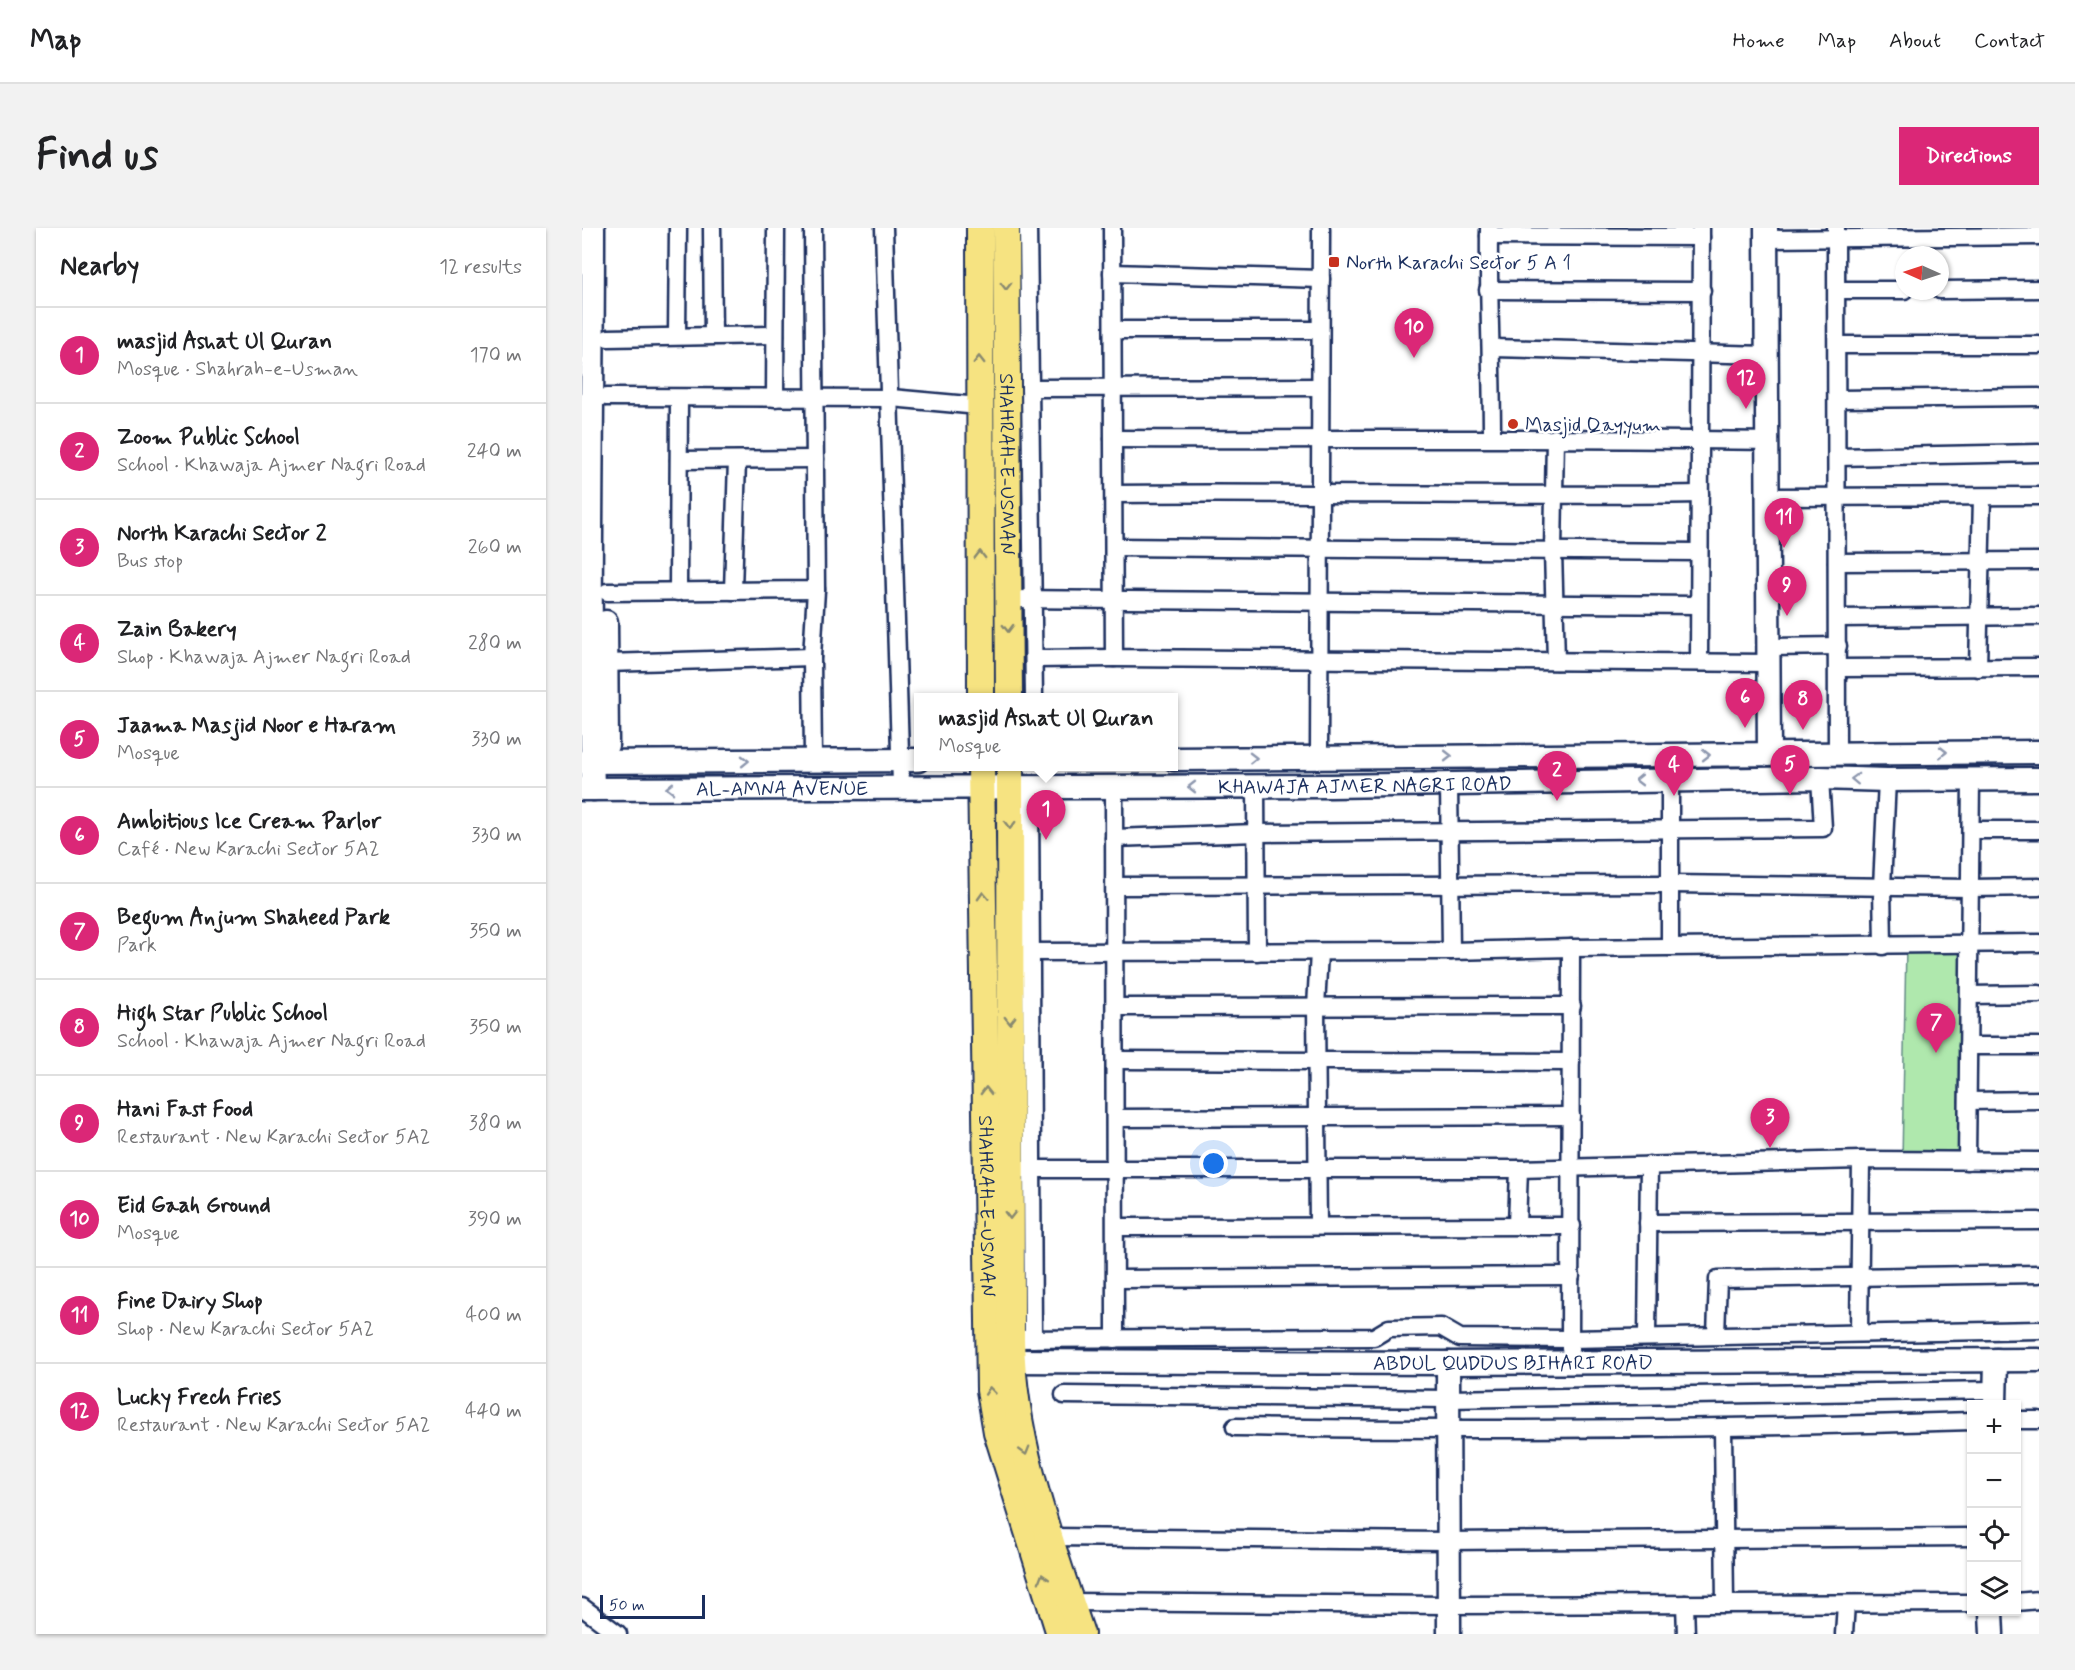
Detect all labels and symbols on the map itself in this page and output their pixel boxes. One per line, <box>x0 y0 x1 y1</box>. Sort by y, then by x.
north arrow <box>1895 246 1949 300</box>
place label: North Karachi Sector 5 A 1 <box>1346 250 1571 277</box>
marker: North Karachi Sector 5 A 1 <box>1327 255 1341 269</box>
one-way arrow <box>1000 282 1012 291</box>
pin: 10 <box>1394 308 1434 358</box>
one-way arrow <box>973 356 985 365</box>
pin: 12 <box>1726 360 1766 409</box>
street label: SHAHRAH-E-USMAN <box>992 373 1020 555</box>
place label: Masjid Qayyum <box>1525 412 1661 439</box>
marker: Masjid Qayyum <box>1506 417 1520 431</box>
pin: 11 <box>1764 498 1804 548</box>
one-way arrow <box>974 551 986 560</box>
pin: 9 <box>1768 566 1806 616</box>
one-way arrow <box>1002 624 1014 633</box>
pin: 6 <box>1726 678 1764 728</box>
pin: 8 <box>1784 680 1822 730</box>
pin: 4 <box>1654 746 1694 796</box>
pin: 5 <box>1770 746 1810 795</box>
one-way arrow <box>1938 746 1947 758</box>
one-way arrow <box>1701 749 1710 761</box>
one-way arrow <box>1443 750 1452 762</box>
one-way arrow <box>1248 751 1257 764</box>
pin: 2 <box>1538 752 1576 801</box>
one-way arrow <box>741 755 750 767</box>
street label: KHAWAJA AJMER NAGRI ROAD <box>1218 771 1512 801</box>
one-way arrow <box>1634 773 1643 786</box>
one-way arrow <box>1850 773 1859 786</box>
street label: AL-AMNA AVENUE <box>696 776 868 804</box>
one-way arrow <box>1187 781 1196 793</box>
one-way arrow <box>665 782 674 794</box>
pin: 1 <box>1026 790 1066 840</box>
one-way arrow <box>1004 820 1016 829</box>
one-way arrow <box>977 891 990 900</box>
pin: 7 <box>1916 1004 1956 1053</box>
one-way arrow <box>1004 1015 1016 1024</box>
one-way arrow <box>980 1086 992 1095</box>
pin: 3 <box>1750 1098 1790 1148</box>
street label: SHAHRAH-E-USMAN <box>971 1115 1001 1297</box>
your location <box>1199 1149 1228 1178</box>
one-way arrow <box>1004 1210 1016 1219</box>
street label: ABDUL QUDDUS BIHARI ROAD <box>1373 1350 1653 1378</box>
one-way arrow <box>984 1386 997 1395</box>
one-way arrow <box>1018 1445 1031 1455</box>
one-way arrow <box>1038 1573 1050 1584</box>
scale bar <box>600 1592 705 1620</box>

